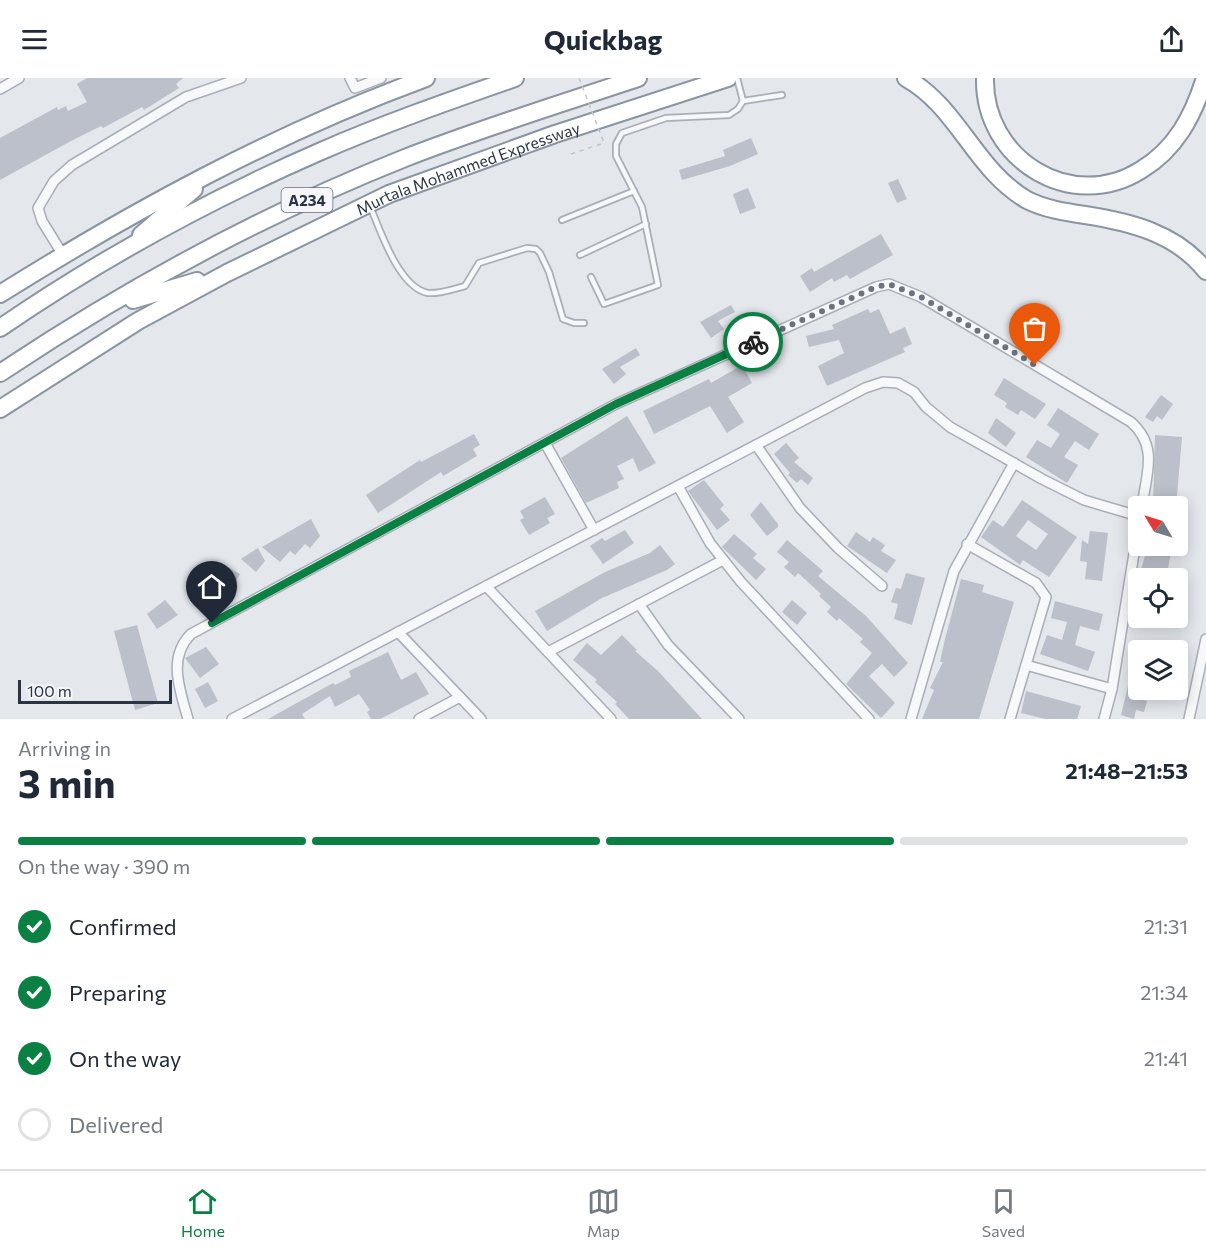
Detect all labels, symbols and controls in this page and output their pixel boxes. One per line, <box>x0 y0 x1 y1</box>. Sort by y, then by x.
icon: menu <box>18 23 51 56</box>
text: Quickbag <box>544 23 662 56</box>
icon: share <box>1155 23 1188 56</box>
street label: Murtala Mohammed Expressway <box>353 117 582 218</box>
road number: A234 <box>282 188 332 212</box>
pin <box>1009 303 1060 365</box>
courier <box>723 312 783 372</box>
icon: bag <box>1018 312 1051 345</box>
icon: bike <box>737 326 770 359</box>
north arrow <box>1128 496 1188 556</box>
map controls <box>1128 496 1188 700</box>
pin <box>186 561 237 623</box>
button: locate <box>1128 568 1188 628</box>
icon: home <box>195 570 228 603</box>
button: layers <box>1128 640 1188 700</box>
scale bar <box>18 677 172 704</box>
text: 100 m <box>27 681 72 700</box>
text: Arriving in <box>18 736 111 760</box>
text: 21:48–21:53 <box>1065 757 1188 784</box>
text: 3 min <box>18 758 116 806</box>
text: On the way · 390 m <box>18 854 190 878</box>
icon: check <box>18 910 51 943</box>
text: Confirmed <box>69 913 176 940</box>
text: 21:31 <box>1144 914 1188 938</box>
icon: check <box>18 976 51 1009</box>
text: Preparing <box>69 979 166 1006</box>
text: 21:34 <box>1140 980 1188 1004</box>
icon: check <box>18 1042 51 1075</box>
text: On the way <box>69 1045 181 1072</box>
text: 21:41 <box>1144 1046 1188 1070</box>
text: Delivered <box>69 1111 163 1138</box>
tab: Home <box>181 1185 225 1240</box>
tab: Map <box>587 1185 620 1240</box>
tab: Saved <box>982 1185 1025 1240</box>

